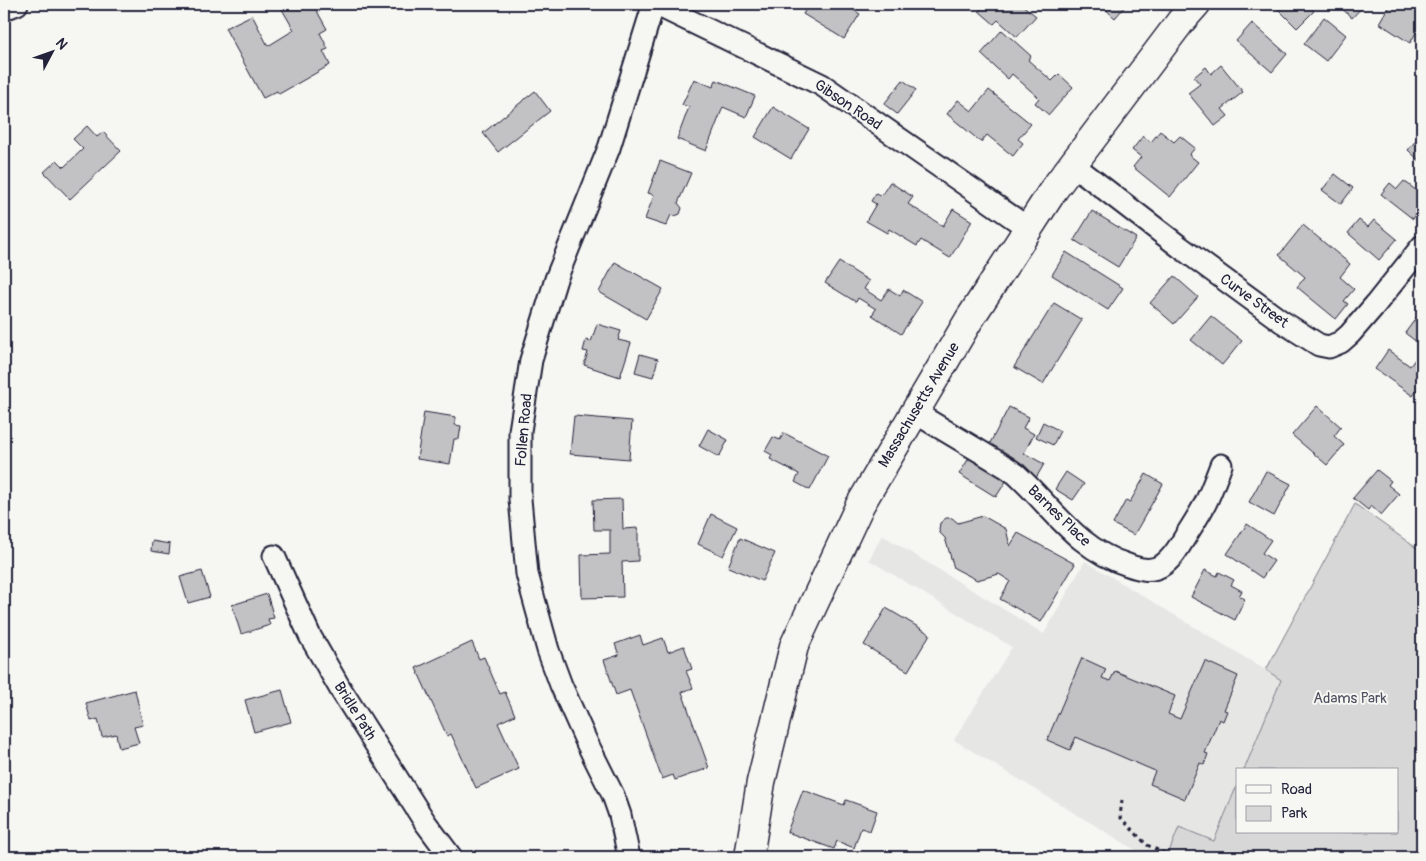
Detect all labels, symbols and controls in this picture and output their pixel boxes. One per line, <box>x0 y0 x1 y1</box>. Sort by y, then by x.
north arrow <box>28 28 78 78</box>
text: N <box>52 35 71 53</box>
street label: Gibson Road <box>811 75 885 135</box>
street label: Curve Street <box>1216 270 1293 333</box>
street label: Massachusetts Avenue <box>874 338 964 471</box>
street label: Follen Road <box>511 393 537 467</box>
street label: Barnes Place <box>1023 481 1095 551</box>
street label: Bridle Path <box>330 678 380 744</box>
park label: Adams Park <box>1313 689 1387 708</box>
legend <box>1236 768 1398 834</box>
text: Road <box>1281 780 1312 799</box>
text: Park <box>1281 804 1308 823</box>

